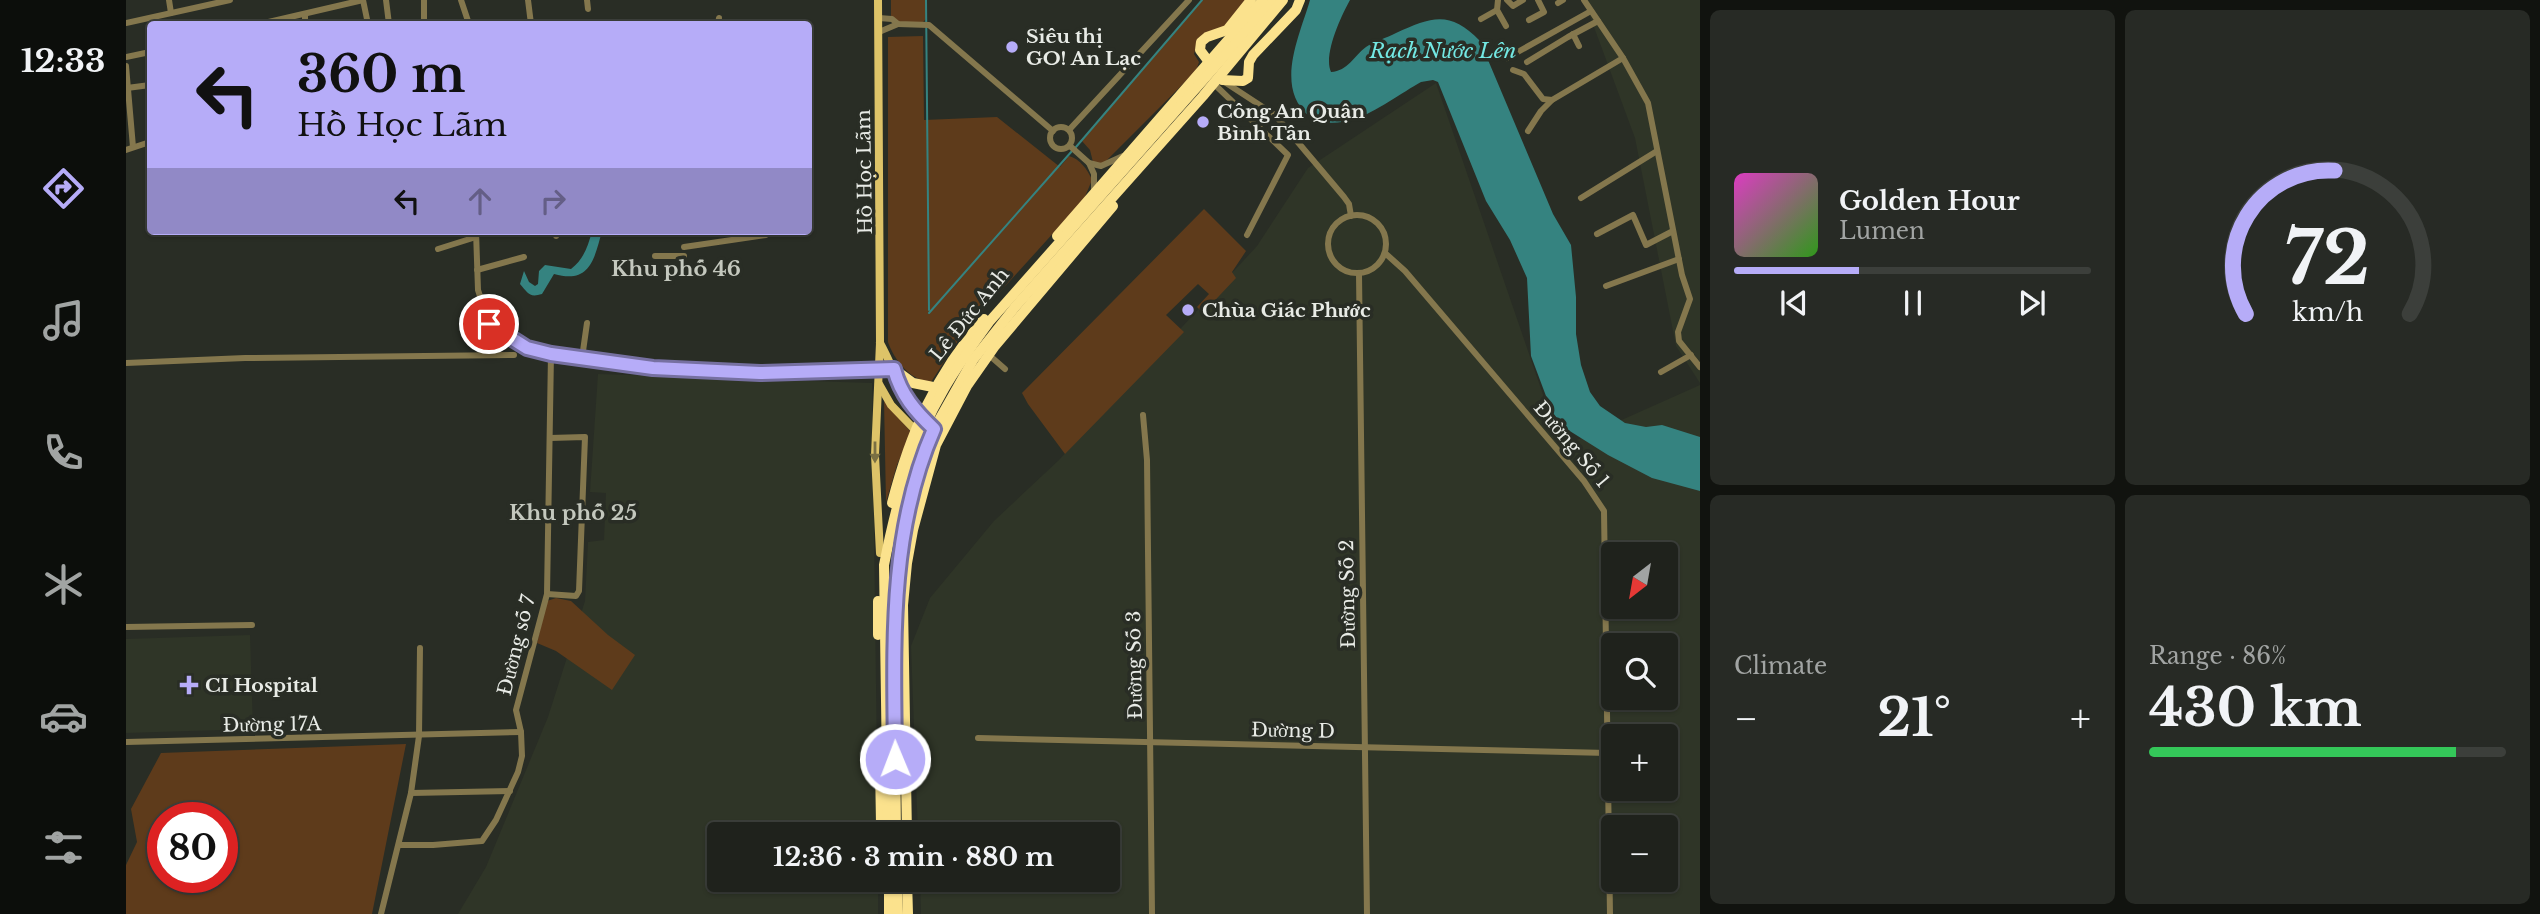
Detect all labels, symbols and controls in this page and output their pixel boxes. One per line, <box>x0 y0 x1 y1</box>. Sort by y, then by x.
place label: Siêu thị GO! An Lạc <box>1026 25 1141 70</box>
water label: Rạch Nước Lên <box>1369 38 1516 64</box>
marker: Siêu thị GO! An Lạc <box>1004 39 1020 55</box>
text: 12:33 <box>21 41 105 81</box>
text: 360 m <box>297 44 465 105</box>
icon: left <box>182 49 273 140</box>
place label: Công An Quận Bình Tân <box>1217 100 1365 145</box>
text: Hồ Học Lãm <box>297 105 507 145</box>
street label: Hồ Học Lãm <box>852 109 877 235</box>
marker: Công An Quận Bình Tân <box>1195 114 1211 130</box>
icon: directions <box>39 164 88 213</box>
icon: left <box>388 182 426 220</box>
icon: ahead <box>461 182 499 220</box>
icon: right <box>534 182 572 220</box>
text: Golden Hour <box>1839 185 2020 217</box>
text: 72 <box>2285 213 2370 304</box>
text: Lumen <box>1839 217 1925 245</box>
district label: Khu phố 46 <box>611 256 741 282</box>
street label: Lê Đức Anh <box>925 263 1014 365</box>
icon: previous <box>1775 284 1813 322</box>
icon: pause <box>1894 284 1932 322</box>
icon: next <box>2013 284 2051 322</box>
pin <box>459 294 519 354</box>
icon: music <box>39 296 88 345</box>
text: km/h <box>2292 297 2363 328</box>
place label: Chùa Giác Phước <box>1202 299 1371 322</box>
marker: Chùa Giác Phước <box>1180 302 1196 318</box>
icon: arrive <box>470 305 508 343</box>
street label: Đường Số 1 <box>1529 397 1614 492</box>
icon: phone <box>39 428 88 477</box>
one-way arrow <box>869 441 881 463</box>
district label: Khu phố 25 <box>509 500 637 526</box>
street label: Đường Số 2 <box>1335 539 1360 649</box>
north arrow <box>1601 542 1678 620</box>
map controls <box>1601 542 1678 892</box>
icon: climate <box>39 560 88 609</box>
street label: Đường số 7 <box>493 592 540 698</box>
street label: Đường Số 3 <box>1122 610 1147 720</box>
button: search <box>1601 633 1678 710</box>
text: Range · 86% <box>2149 642 2286 670</box>
text: Climate <box>1734 652 1827 680</box>
place label: CI Hospital <box>205 674 318 697</box>
marker: CI Hospital <box>179 675 199 695</box>
text: 430 km <box>2149 676 2362 740</box>
text: 21° <box>1877 686 1951 750</box>
icon: car <box>39 692 88 741</box>
text: − <box>1734 695 1758 742</box>
text: + <box>2070 695 2091 742</box>
street label: Đường 17A <box>222 712 322 737</box>
street label: Đường D <box>1251 718 1335 743</box>
position arrow <box>858 722 932 796</box>
button: + <box>1601 724 1678 801</box>
speed limit sign: 80 <box>147 802 238 893</box>
button: − <box>1601 815 1678 892</box>
icon: filters <box>39 823 88 872</box>
text: 12:36 · 3 min · 880 m <box>773 841 1054 873</box>

